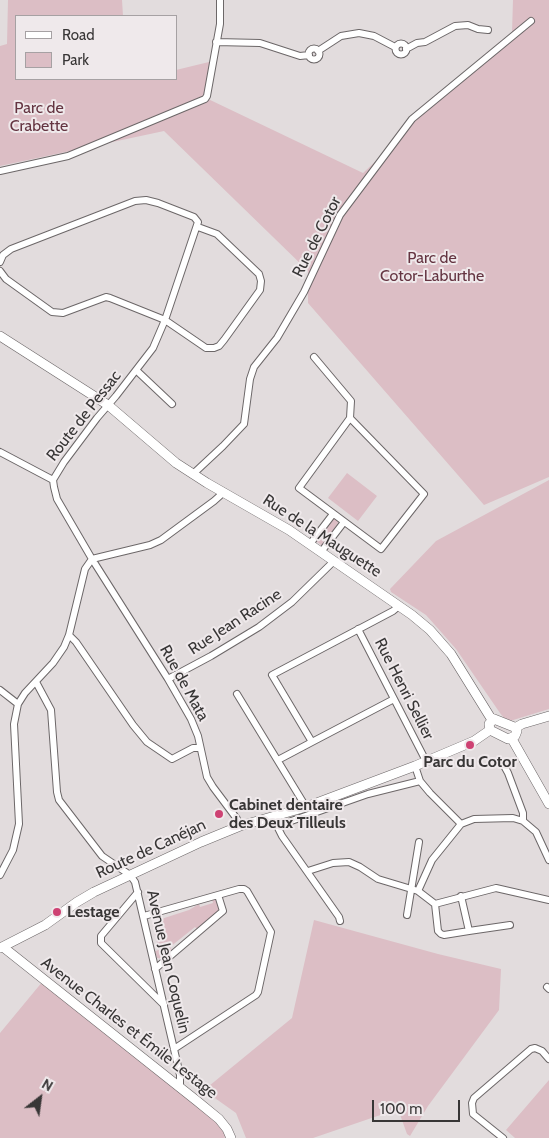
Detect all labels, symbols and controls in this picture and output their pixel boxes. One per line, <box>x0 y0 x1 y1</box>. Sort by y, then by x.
legend <box>15 15 178 80</box>
text: Road <box>62 26 95 44</box>
text: Park <box>62 51 89 69</box>
park label: Parc de Crabette <box>10 98 68 136</box>
street label: Rue de Cotor <box>289 194 345 280</box>
park label: Parc de Cotor-Laburthe <box>380 248 484 286</box>
street label: Route de Pessac <box>43 367 125 465</box>
street label: Rue de la Mauguette <box>259 490 385 582</box>
street label: Rue Jean Racine <box>185 585 285 659</box>
street label: Rue Henri Sellier <box>370 635 438 743</box>
street label: Rue de Mata <box>155 642 213 724</box>
marker: Parc du Cotor <box>464 739 476 751</box>
place label: Parc du Cotor <box>423 752 517 772</box>
place label: Cabinet dentaire des Deux Tilleuls <box>229 795 346 833</box>
marker: Cabinet dentaire des Deux Tilleuls <box>213 808 225 820</box>
street label: Route de Canéjan <box>93 815 209 883</box>
street label: Avenue Jean Coquelin <box>142 888 194 1036</box>
place label: Lestage <box>67 902 120 922</box>
marker: Lestage <box>51 906 63 918</box>
street label: Avenue Charles et Émile Lestage <box>37 953 221 1103</box>
north arrow <box>15 1073 65 1123</box>
text: N <box>39 1075 56 1095</box>
scale bar <box>374 1090 462 1122</box>
text: 100 m <box>380 1100 422 1118</box>

